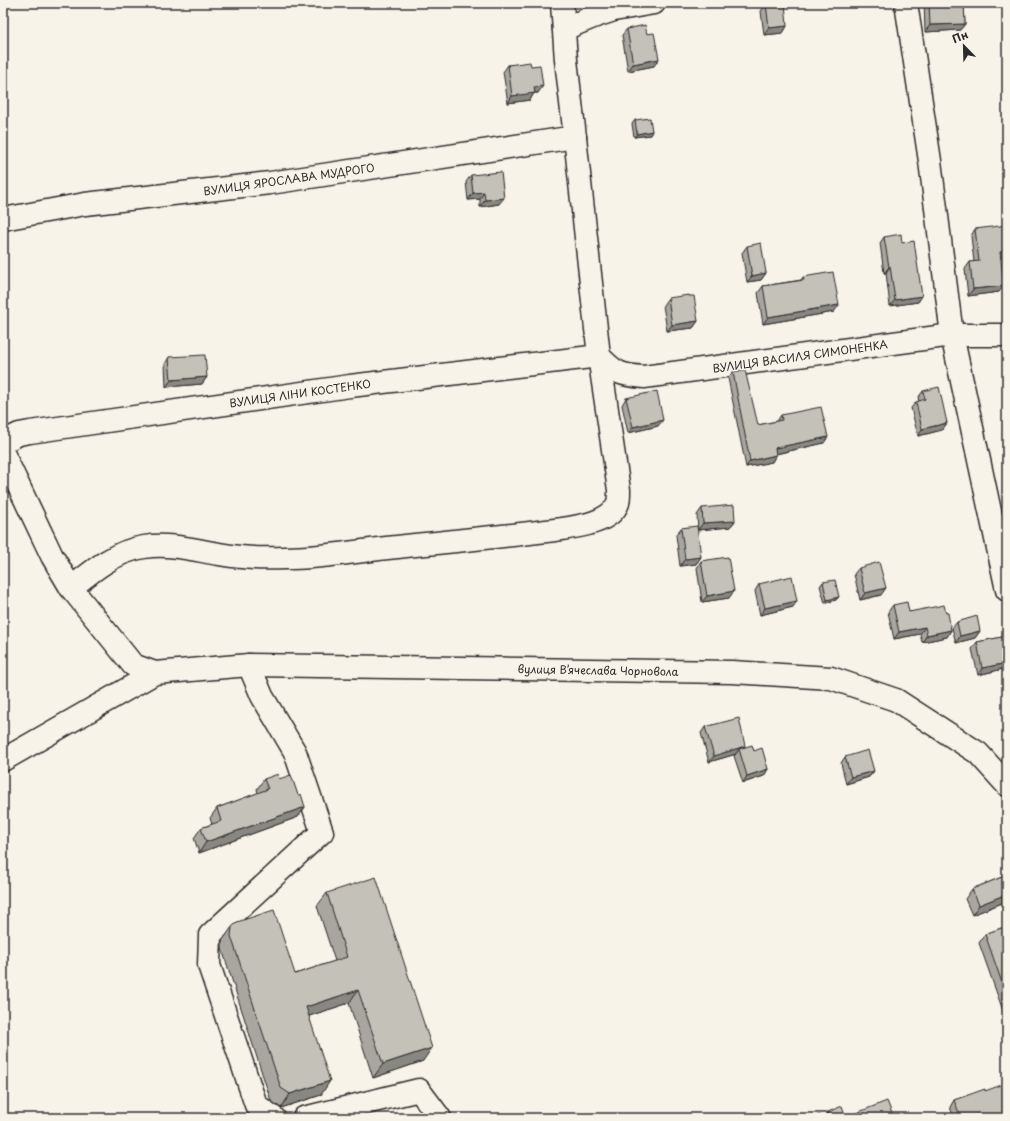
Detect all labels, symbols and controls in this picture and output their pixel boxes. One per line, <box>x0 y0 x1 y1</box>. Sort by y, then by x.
text: Пн <box>949 25 971 47</box>
north arrow <box>944 26 984 66</box>
street label: ВУЛИЦЯ ЯРОСЛАВА МУДРОГО <box>202 159 376 199</box>
street label: ВУЛИЦЯ ВАСИЛЯ СИМОНЕНКА <box>711 335 889 377</box>
street label: ВУЛИЦЯ ЛІНИ КОСТЕНКО <box>228 375 372 411</box>
street label: вулиця Вʼячеслава Чорновола <box>517 660 679 680</box>

